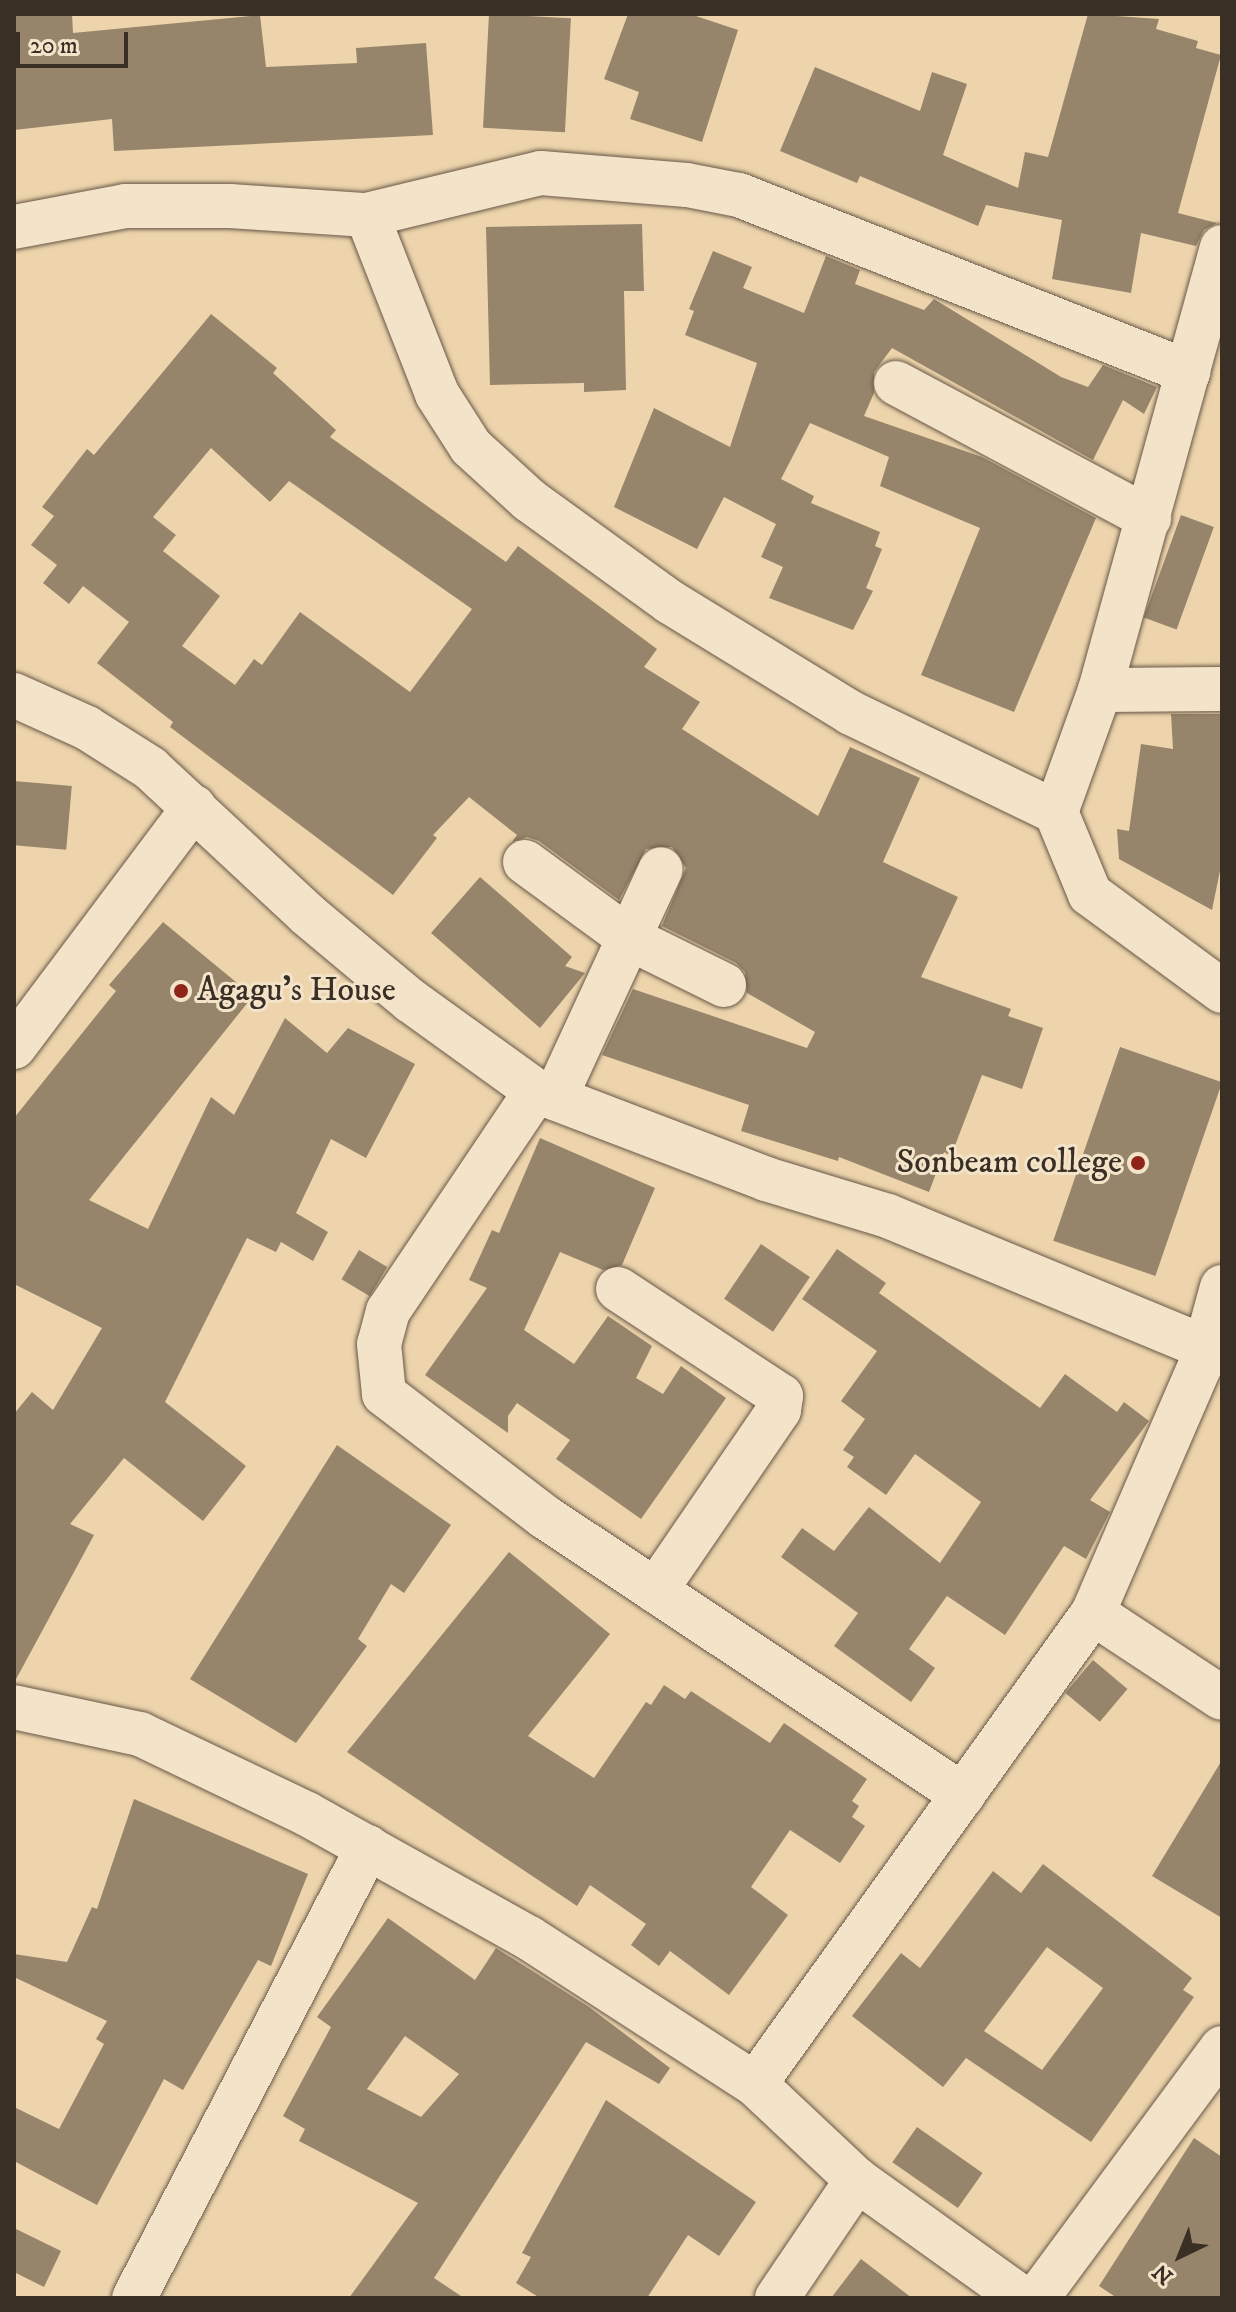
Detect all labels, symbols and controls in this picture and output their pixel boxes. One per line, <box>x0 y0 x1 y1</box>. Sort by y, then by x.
scale bar <box>20 16 132 66</box>
text: 20 m <box>30 31 78 61</box>
place label: Agagu's House <box>197 971 396 1011</box>
marker: Agagu's House <box>172 982 190 1000</box>
place label: Sonbeam college <box>897 1143 1122 1183</box>
marker: Sonbeam college <box>1129 1154 1147 1172</box>
north arrow <box>1140 2216 1220 2296</box>
text: N <box>1147 2258 1179 2290</box>

